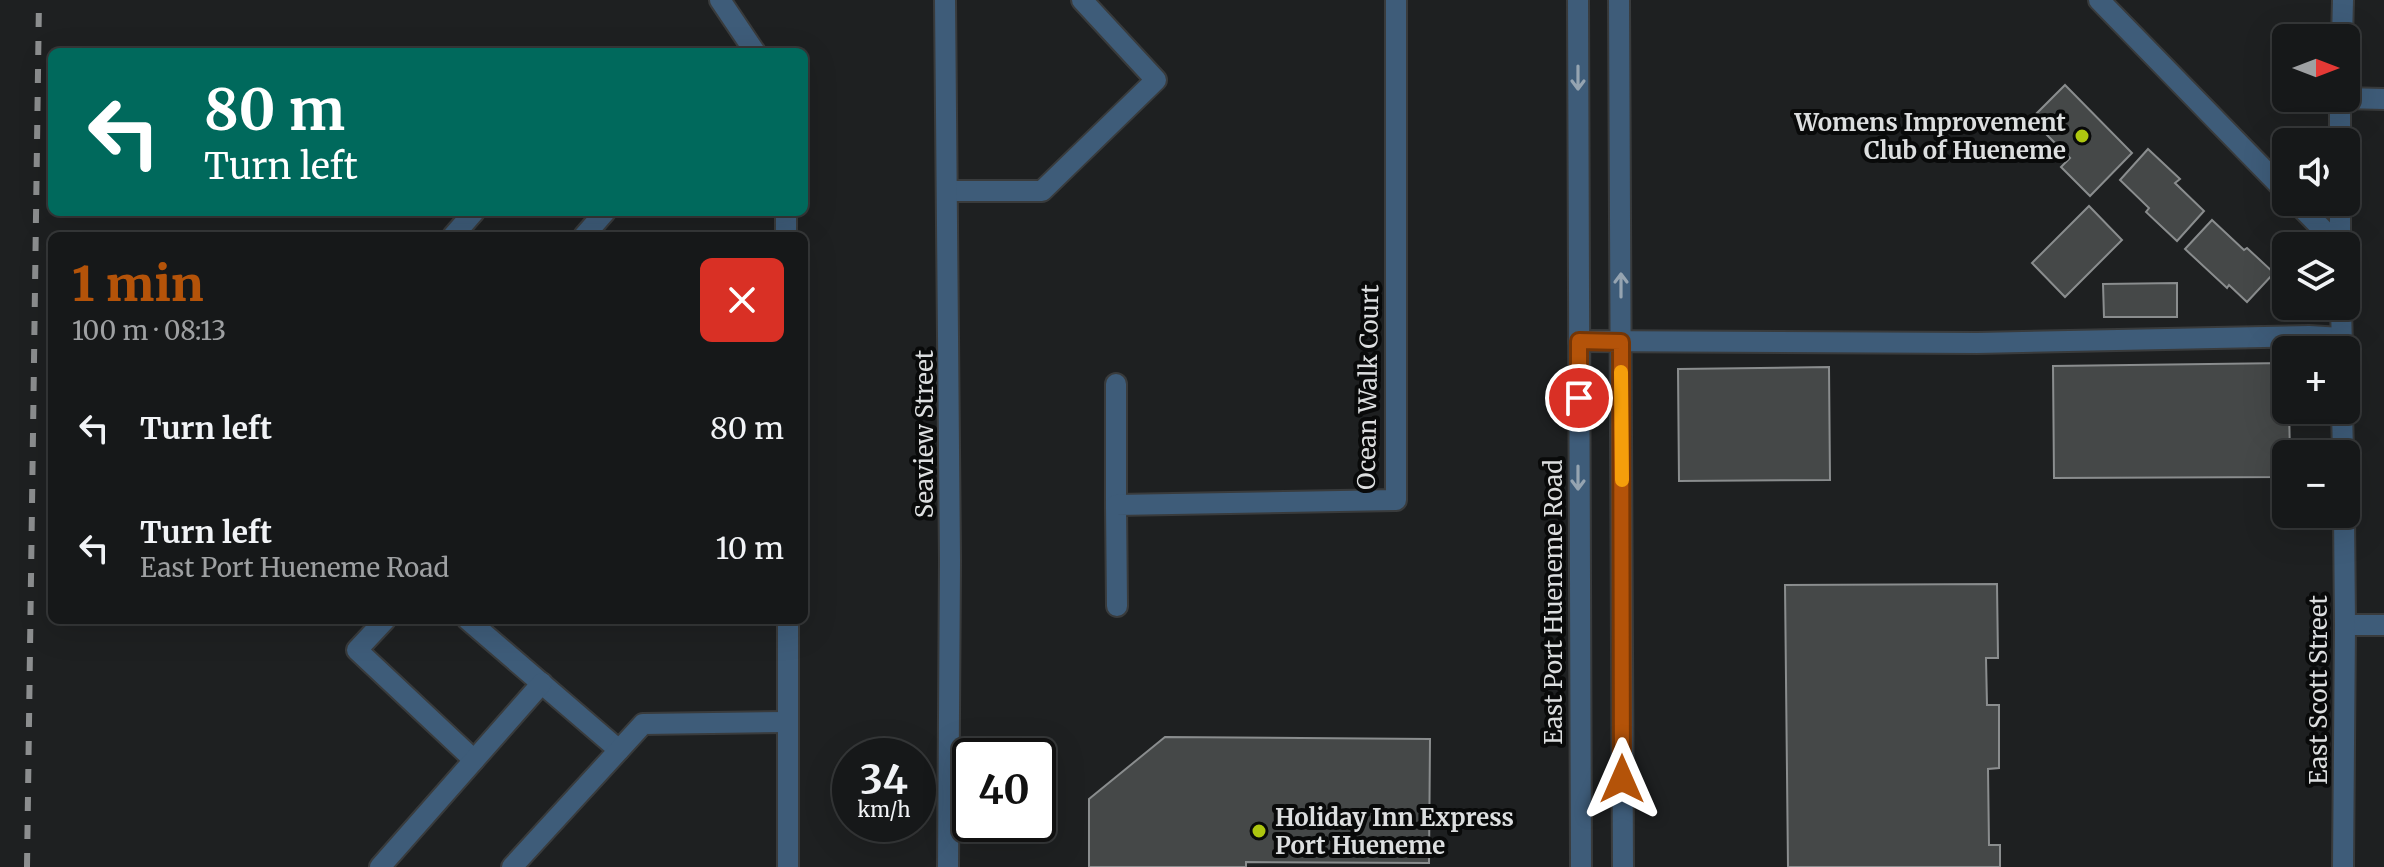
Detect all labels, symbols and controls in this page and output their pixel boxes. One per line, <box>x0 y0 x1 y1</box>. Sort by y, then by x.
north arrow <box>2272 24 2360 112</box>
map controls <box>2272 24 2360 528</box>
one-way arrow <box>1570 64 1586 91</box>
text: 80 m <box>204 75 345 145</box>
icon: left <box>72 80 176 184</box>
place label: Womens Improvement Club of Hueneme <box>1793 107 2066 166</box>
marker: Womens Improvement Club of Hueneme <box>2073 127 2091 145</box>
button: sound <box>2272 128 2360 216</box>
text: Turn left <box>204 144 358 189</box>
button: layers <box>2272 232 2360 320</box>
text: 1 min <box>72 254 204 314</box>
button: close <box>700 258 784 342</box>
one-way arrow <box>1613 272 1629 299</box>
street label: Ocean Walk Court <box>1351 283 1385 490</box>
text: 100 m · 08:13 <box>72 314 226 347</box>
button: + <box>2272 336 2360 424</box>
street label: Seaview Street <box>909 349 940 518</box>
pin <box>1545 364 1613 432</box>
icon: arrive <box>1557 376 1601 420</box>
icon: left <box>72 406 116 450</box>
text: Turn left <box>140 409 272 447</box>
text: 80 m <box>710 409 784 447</box>
button: − <box>2272 440 2360 528</box>
street label: East Port Hueneme Road <box>1538 459 1569 745</box>
one-way arrow <box>1570 464 1586 491</box>
text: Turn left <box>140 513 272 551</box>
icon: left <box>72 526 116 570</box>
text: 10 m <box>716 529 784 567</box>
text: East Port Hueneme Road <box>140 551 449 584</box>
street label: East Scott Street <box>2303 595 2334 785</box>
position arrow <box>1580 737 1664 821</box>
speed limit sign: 40 <box>952 738 1056 842</box>
text: 34 <box>860 755 908 805</box>
text: km/h <box>858 797 910 822</box>
place label: Holiday Inn Express Port Hueneme <box>1275 802 1514 861</box>
marker: Holiday Inn Express Port Hueneme <box>1250 822 1268 840</box>

